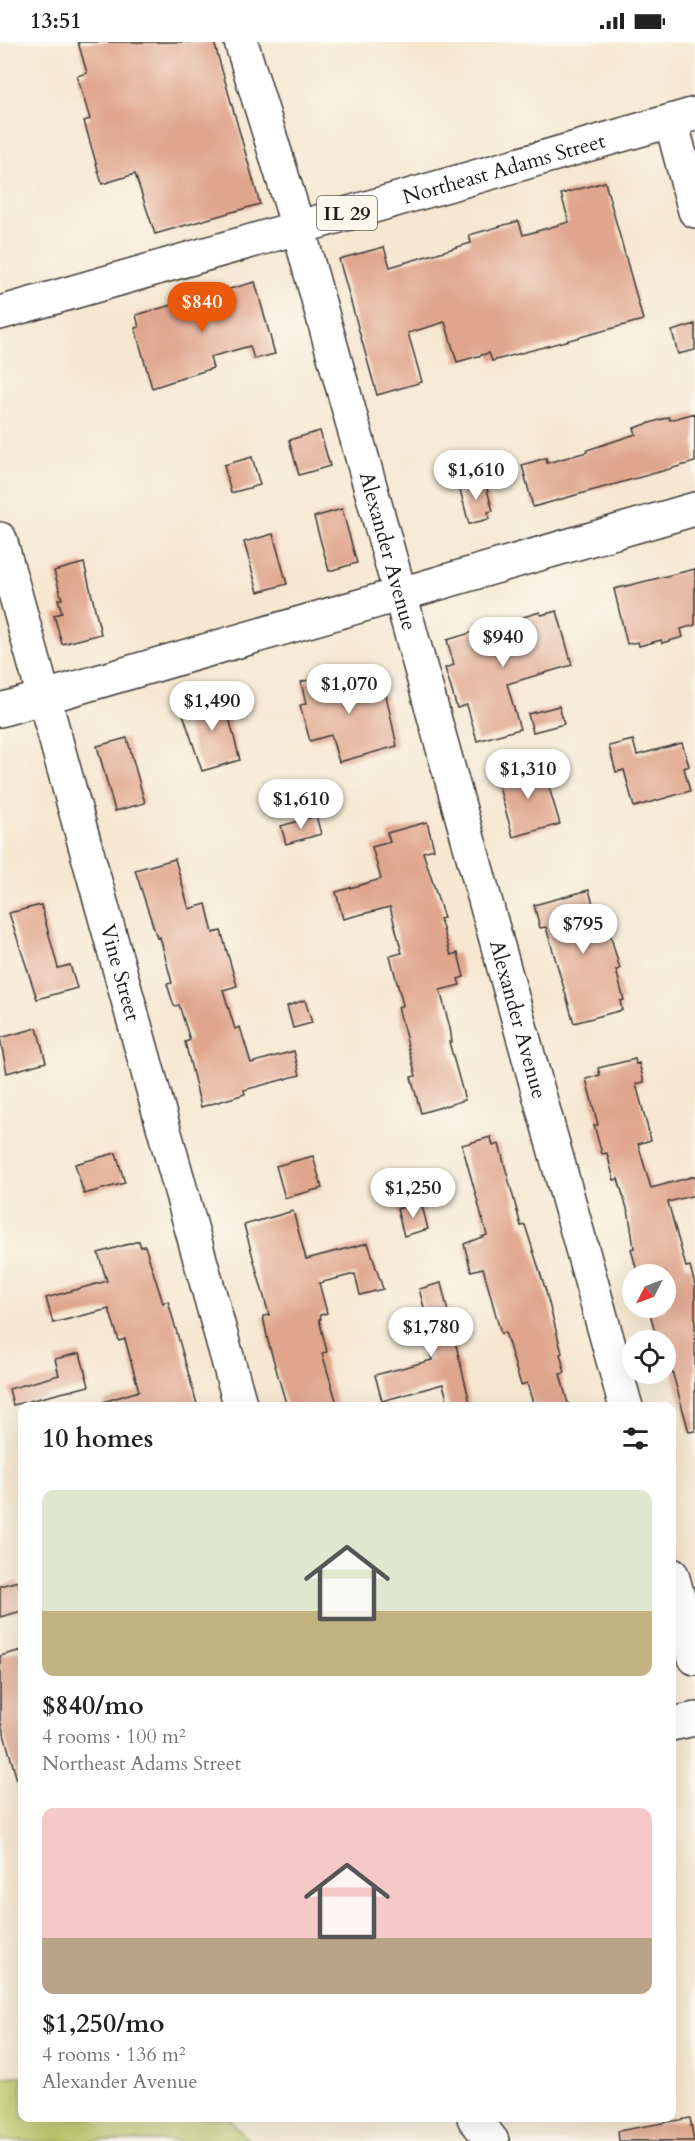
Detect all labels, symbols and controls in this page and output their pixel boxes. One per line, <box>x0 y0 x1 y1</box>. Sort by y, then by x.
text: 13:51 <box>30 6 81 36</box>
street label: Northeast Adams Street <box>399 126 609 212</box>
road number: IL 29 <box>317 196 377 230</box>
pin: $840 <box>166 282 238 333</box>
text: $840 <box>182 288 222 315</box>
pin: $1,610 <box>427 450 525 501</box>
text: $1,610 <box>447 456 505 483</box>
street label: Alexander Avenue <box>352 468 424 634</box>
pin: $940 <box>467 617 539 668</box>
text: $940 <box>483 623 523 650</box>
pin: $1,070 <box>300 664 398 715</box>
text: $1,070 <box>320 670 378 697</box>
pin: $1,490 <box>163 681 261 732</box>
text: $1,490 <box>183 687 241 714</box>
pin: $1,310 <box>479 749 577 800</box>
text: $1,310 <box>499 755 557 782</box>
pin: $1,610 <box>252 779 350 830</box>
text: $1,610 <box>272 785 330 812</box>
pin: $795 <box>547 904 619 955</box>
text: $795 <box>563 910 603 937</box>
street label: Vine Street <box>93 921 148 1025</box>
street label: Alexander Avenue <box>482 937 554 1102</box>
pin: $1,250 <box>364 1168 462 1219</box>
text: $1,250 <box>384 1174 442 1201</box>
north arrow <box>622 1264 676 1318</box>
map controls <box>622 1264 676 1384</box>
pin: $1,780 <box>382 1307 480 1358</box>
text: $1,780 <box>402 1313 460 1340</box>
button: locate <box>622 1330 676 1384</box>
text: 10 homes <box>42 1421 153 1456</box>
icon: filters <box>619 1422 652 1455</box>
icon: home <box>293 1529 401 1637</box>
text: $840/mo <box>42 1688 144 1723</box>
text: 4 rooms · 100 m² <box>42 1723 186 1750</box>
text: Northeast Adams Street <box>42 1750 241 1777</box>
icon: home <box>293 1847 401 1955</box>
text: $1,250/mo <box>42 2006 165 2041</box>
text: 4 rooms · 136 m² <box>42 2041 186 2068</box>
text: Alexander Avenue <box>42 2068 198 2095</box>

